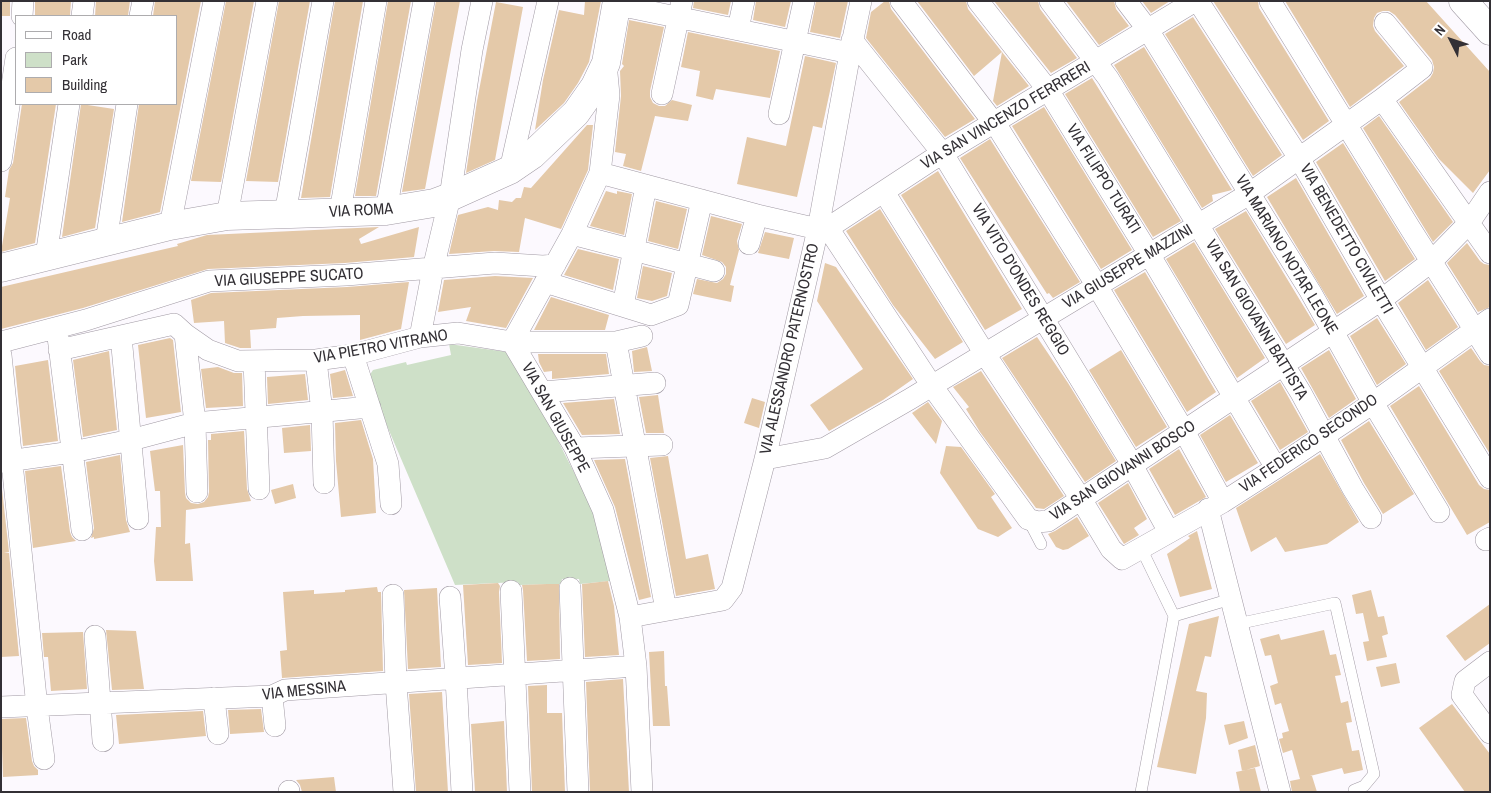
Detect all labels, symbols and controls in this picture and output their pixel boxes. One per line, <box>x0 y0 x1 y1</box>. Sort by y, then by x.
legend <box>15 15 178 105</box>
north arrow <box>1426 15 1476 65</box>
text: N <box>1430 21 1449 39</box>
text: Road <box>62 24 91 45</box>
text: Park <box>62 49 87 70</box>
street label: VIA SAN VINCENZO FERRRERI <box>918 58 1094 174</box>
text: Building <box>62 74 107 95</box>
street label: VIA FILIPPO TURATI <box>1062 121 1144 237</box>
street label: VIA BENEDETTO CIVILETTI <box>1295 161 1397 317</box>
street label: VIA MARIANO NOTAR LEONE <box>1231 172 1341 338</box>
street label: VIA ROMA <box>328 200 394 222</box>
street label: VIA VITO D'ONDES REGGIO <box>967 201 1073 359</box>
street label: VIA GIUSEPPE MAZZINI <box>1060 221 1196 313</box>
street label: VIA SAN GIOVANNI BATTISTA <box>1201 237 1311 403</box>
street label: VIA ALESSANDRO PATERNOSTRO <box>756 242 824 456</box>
street label: VIA GIUSEPPE SUCATO <box>214 265 364 291</box>
street label: VIA PIETRO VITRANO <box>313 326 449 368</box>
street label: VIA SAN GIUSEPPE <box>517 360 593 476</box>
street label: VIA FEDERICO SECONDO <box>1236 391 1382 497</box>
street label: VIA SAN GIOVANNI BOSCO <box>1047 417 1199 525</box>
street label: VIA MESSINA <box>261 677 347 705</box>

